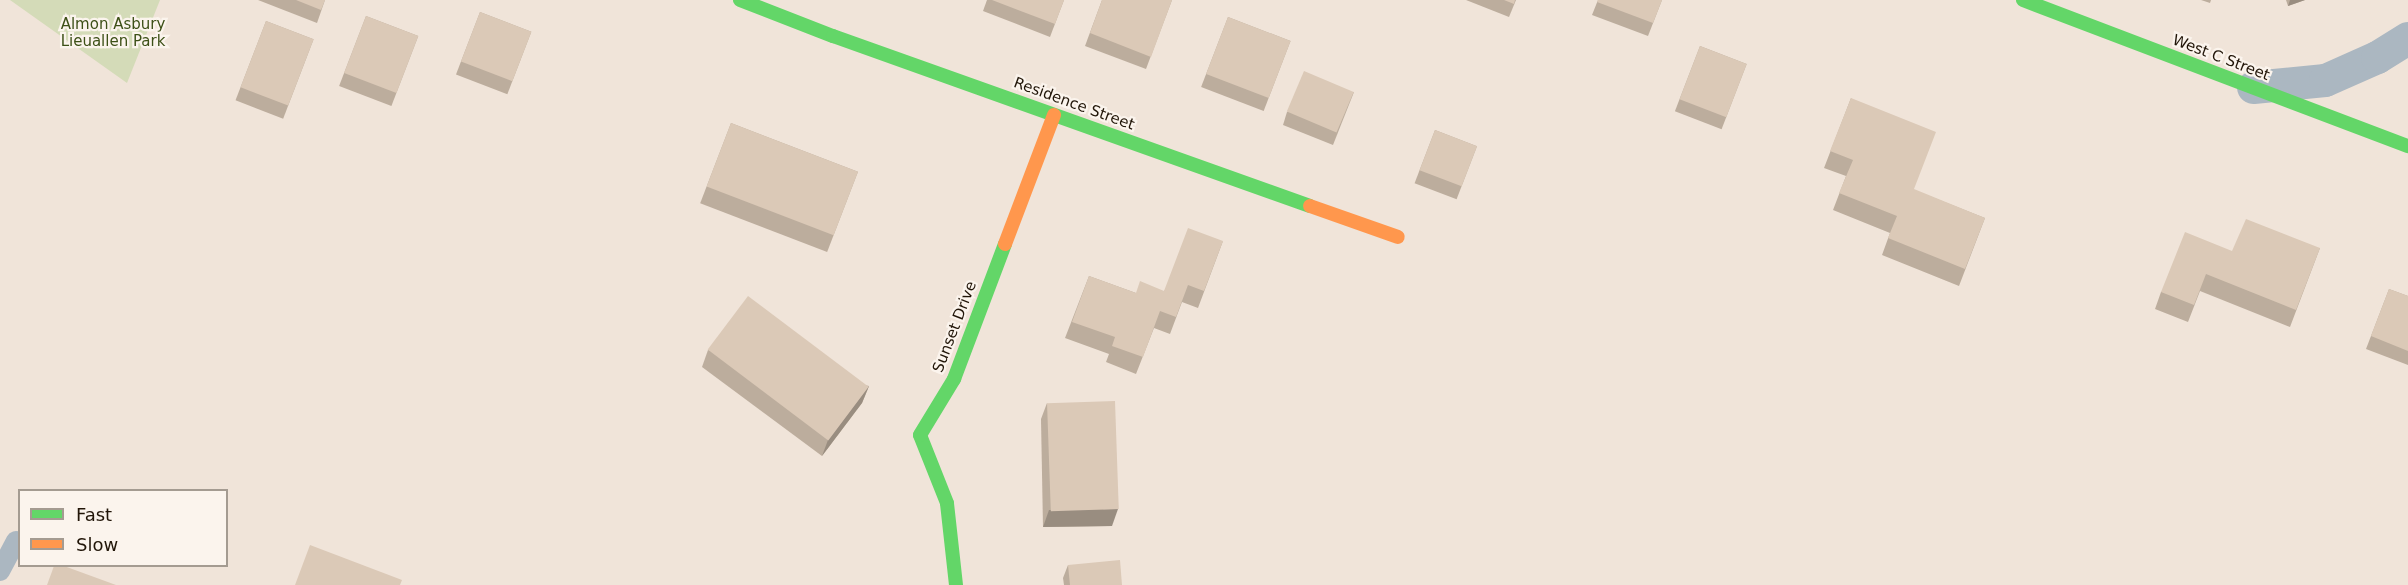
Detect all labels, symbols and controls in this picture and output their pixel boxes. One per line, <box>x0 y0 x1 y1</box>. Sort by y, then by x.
park label: Almon Asbury Lieuallen Park <box>61 15 165 50</box>
street label: West C Street <box>2170 31 2272 85</box>
street label: Residence Street <box>1011 74 1137 134</box>
street label: Sunset Drive <box>929 279 981 375</box>
legend <box>18 489 228 567</box>
text: Fast <box>76 504 112 525</box>
text: Slow <box>76 534 118 555</box>

